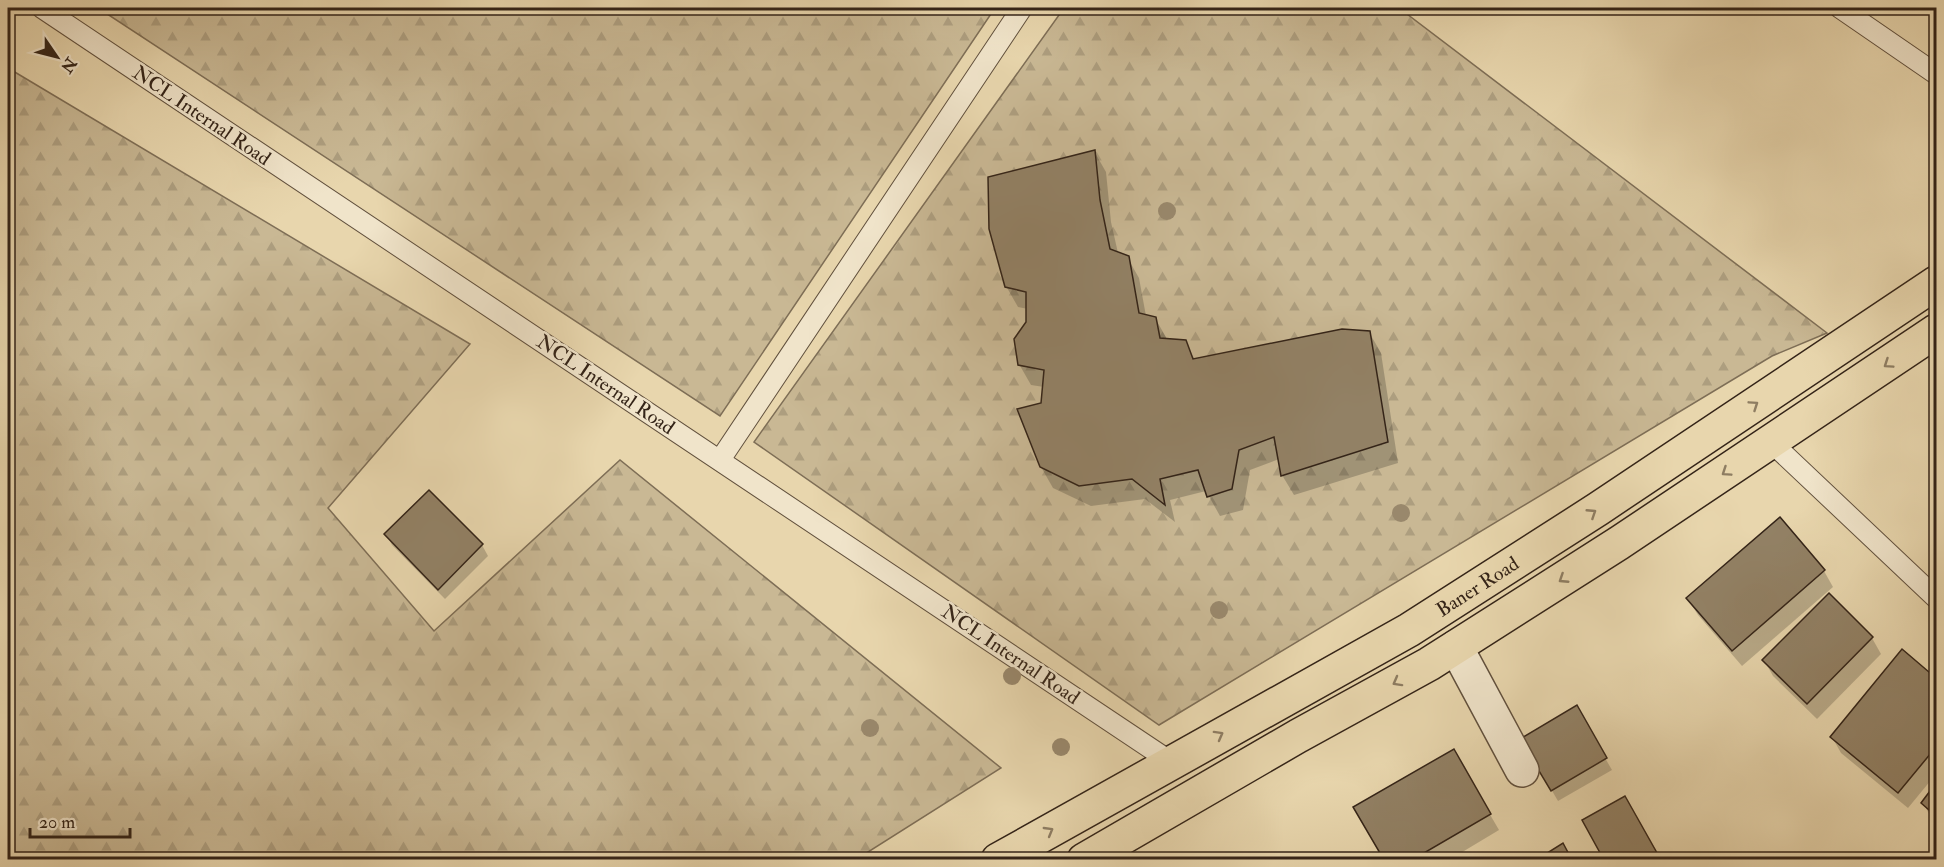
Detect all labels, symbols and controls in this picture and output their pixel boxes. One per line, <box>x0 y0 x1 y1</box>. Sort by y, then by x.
north arrow <box>27 27 87 87</box>
text: N <box>56 53 81 77</box>
street label: NCL Internal Road <box>128 60 276 171</box>
street label: NCL Internal Road <box>532 329 680 440</box>
one-way arrow <box>1884 357 1895 368</box>
one-way arrow <box>1747 401 1758 412</box>
one-way arrow <box>1721 465 1732 476</box>
one-way arrow <box>1586 509 1596 521</box>
street label: Baner Road <box>1431 551 1524 622</box>
one-way arrow <box>1559 572 1570 583</box>
street label: NCL Internal Road <box>937 599 1085 710</box>
one-way arrow <box>1393 675 1403 686</box>
one-way arrow <box>1213 731 1223 742</box>
scale bar <box>30 801 130 839</box>
text: 20 m <box>39 811 75 834</box>
one-way arrow <box>1043 827 1053 838</box>

